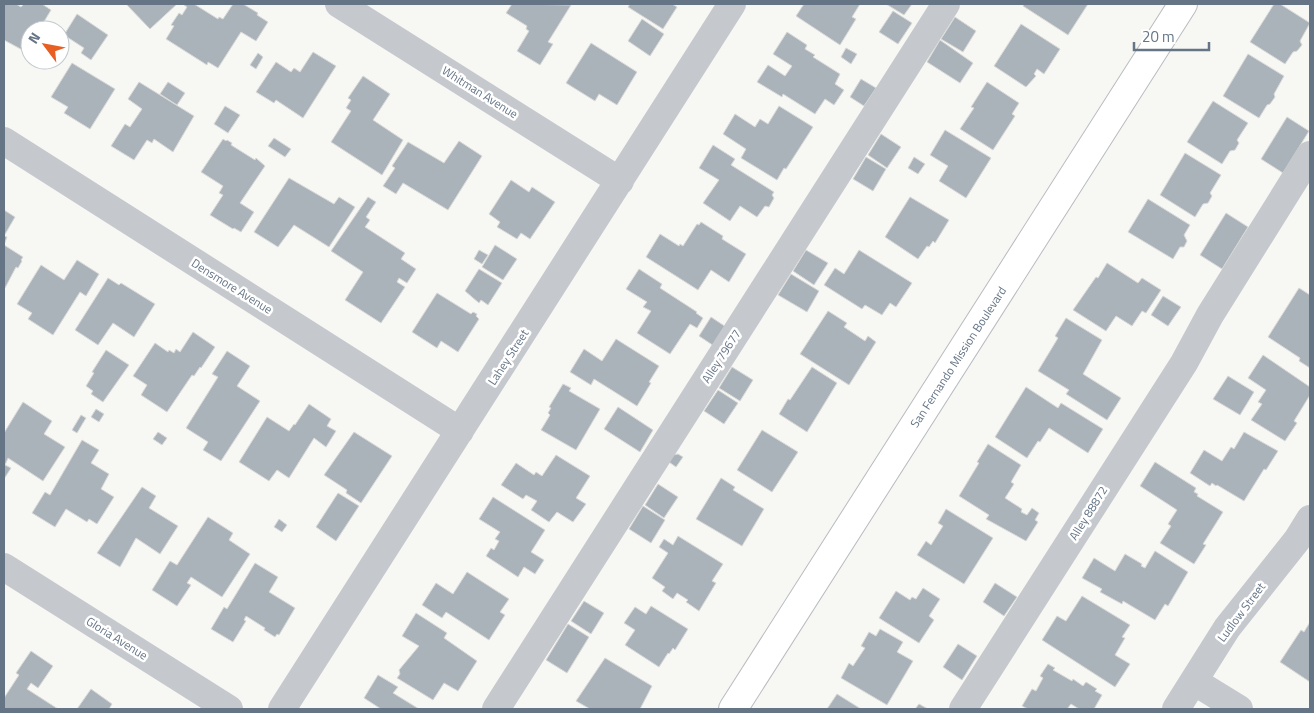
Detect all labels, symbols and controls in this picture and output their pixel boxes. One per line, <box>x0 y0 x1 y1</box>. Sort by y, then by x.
north arrow <box>20 20 70 70</box>
scale bar <box>1134 20 1209 52</box>
text: 20 m <box>1142 25 1175 48</box>
text: N <box>22 28 45 48</box>
street label: Whitman Avenue <box>438 61 522 123</box>
street label: Densmore Avenue <box>188 253 276 319</box>
street label: San Fernando Mission Boulevard <box>905 283 1011 431</box>
street label: Lahey Street <box>483 325 534 389</box>
street label: Alley 79677 <box>697 325 745 387</box>
street label: Alley 88872 <box>1064 482 1112 544</box>
street label: Ludlow Street <box>1212 578 1270 646</box>
street label: Gloria Avenue <box>83 612 151 664</box>

